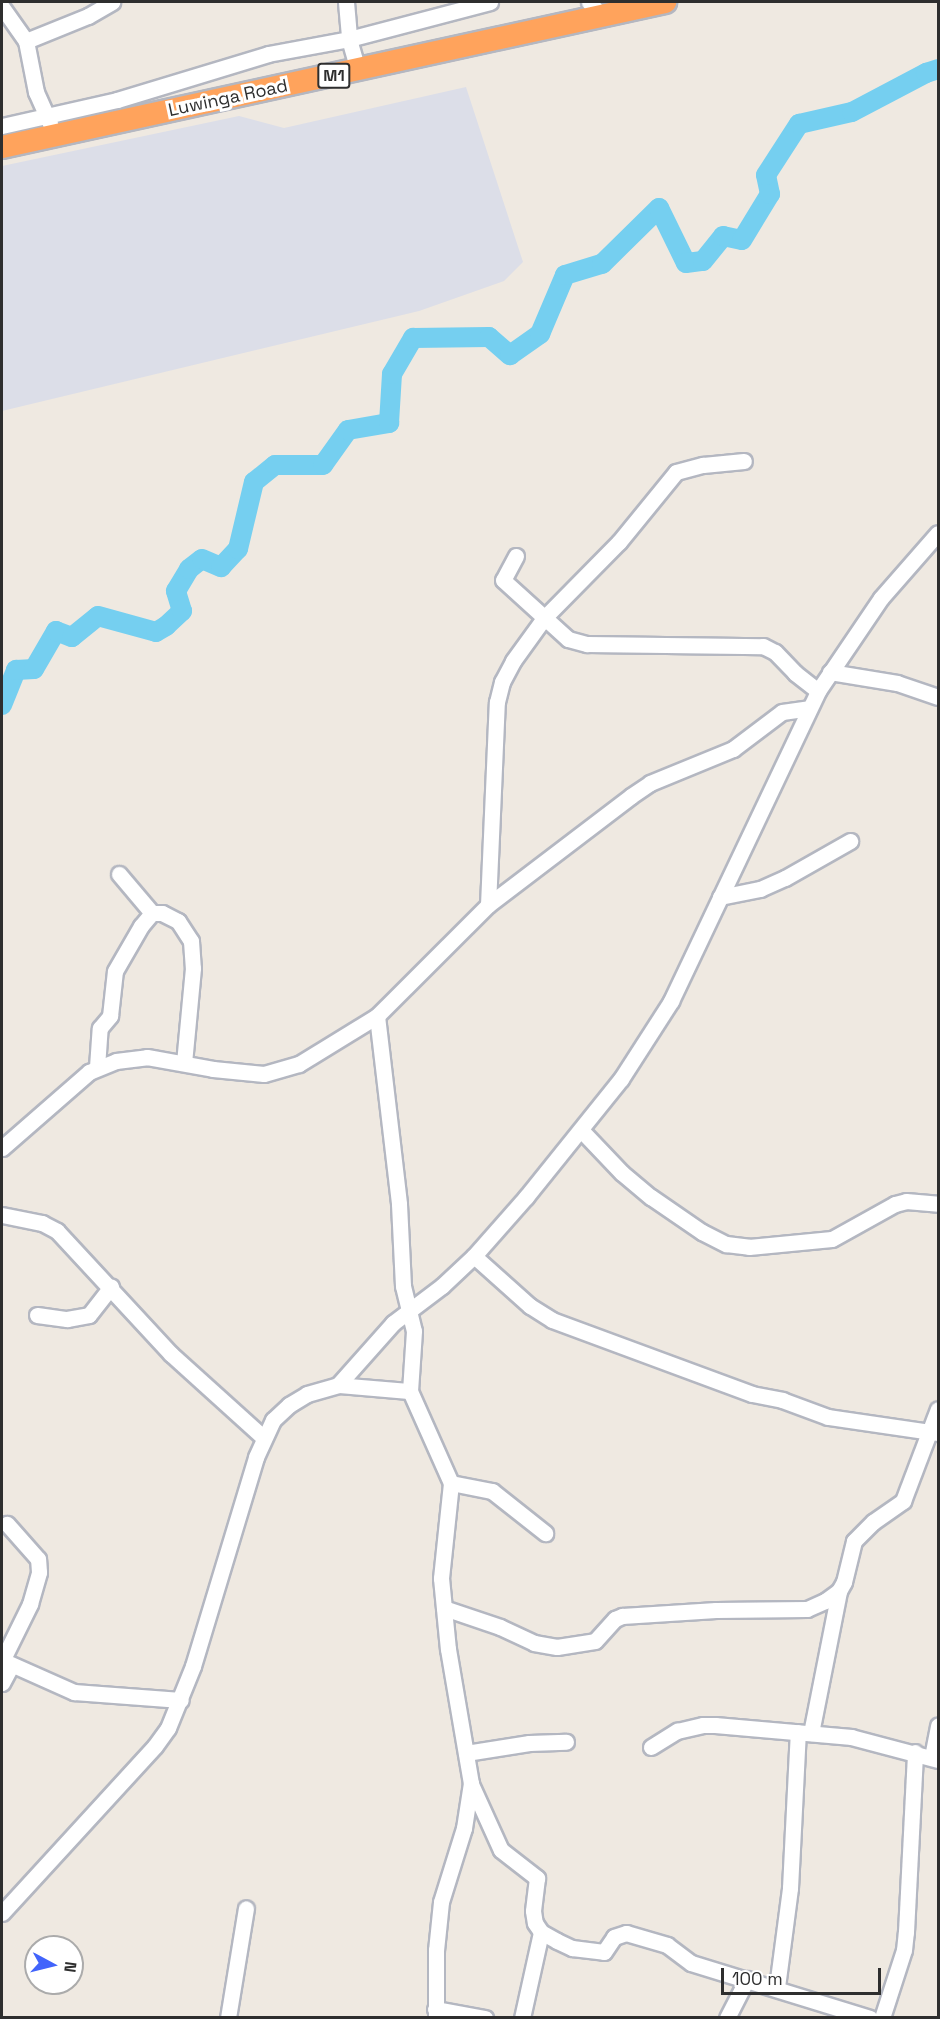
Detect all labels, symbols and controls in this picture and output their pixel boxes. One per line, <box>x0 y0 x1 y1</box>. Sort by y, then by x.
road number: M1 <box>316 63 352 89</box>
street label: Luwinga Road <box>166 75 290 121</box>
north arrow <box>24 1935 84 1995</box>
scale bar <box>724 1956 884 1994</box>
text: N <box>59 1960 81 1974</box>
text: 100 m <box>732 1967 783 1990</box>

